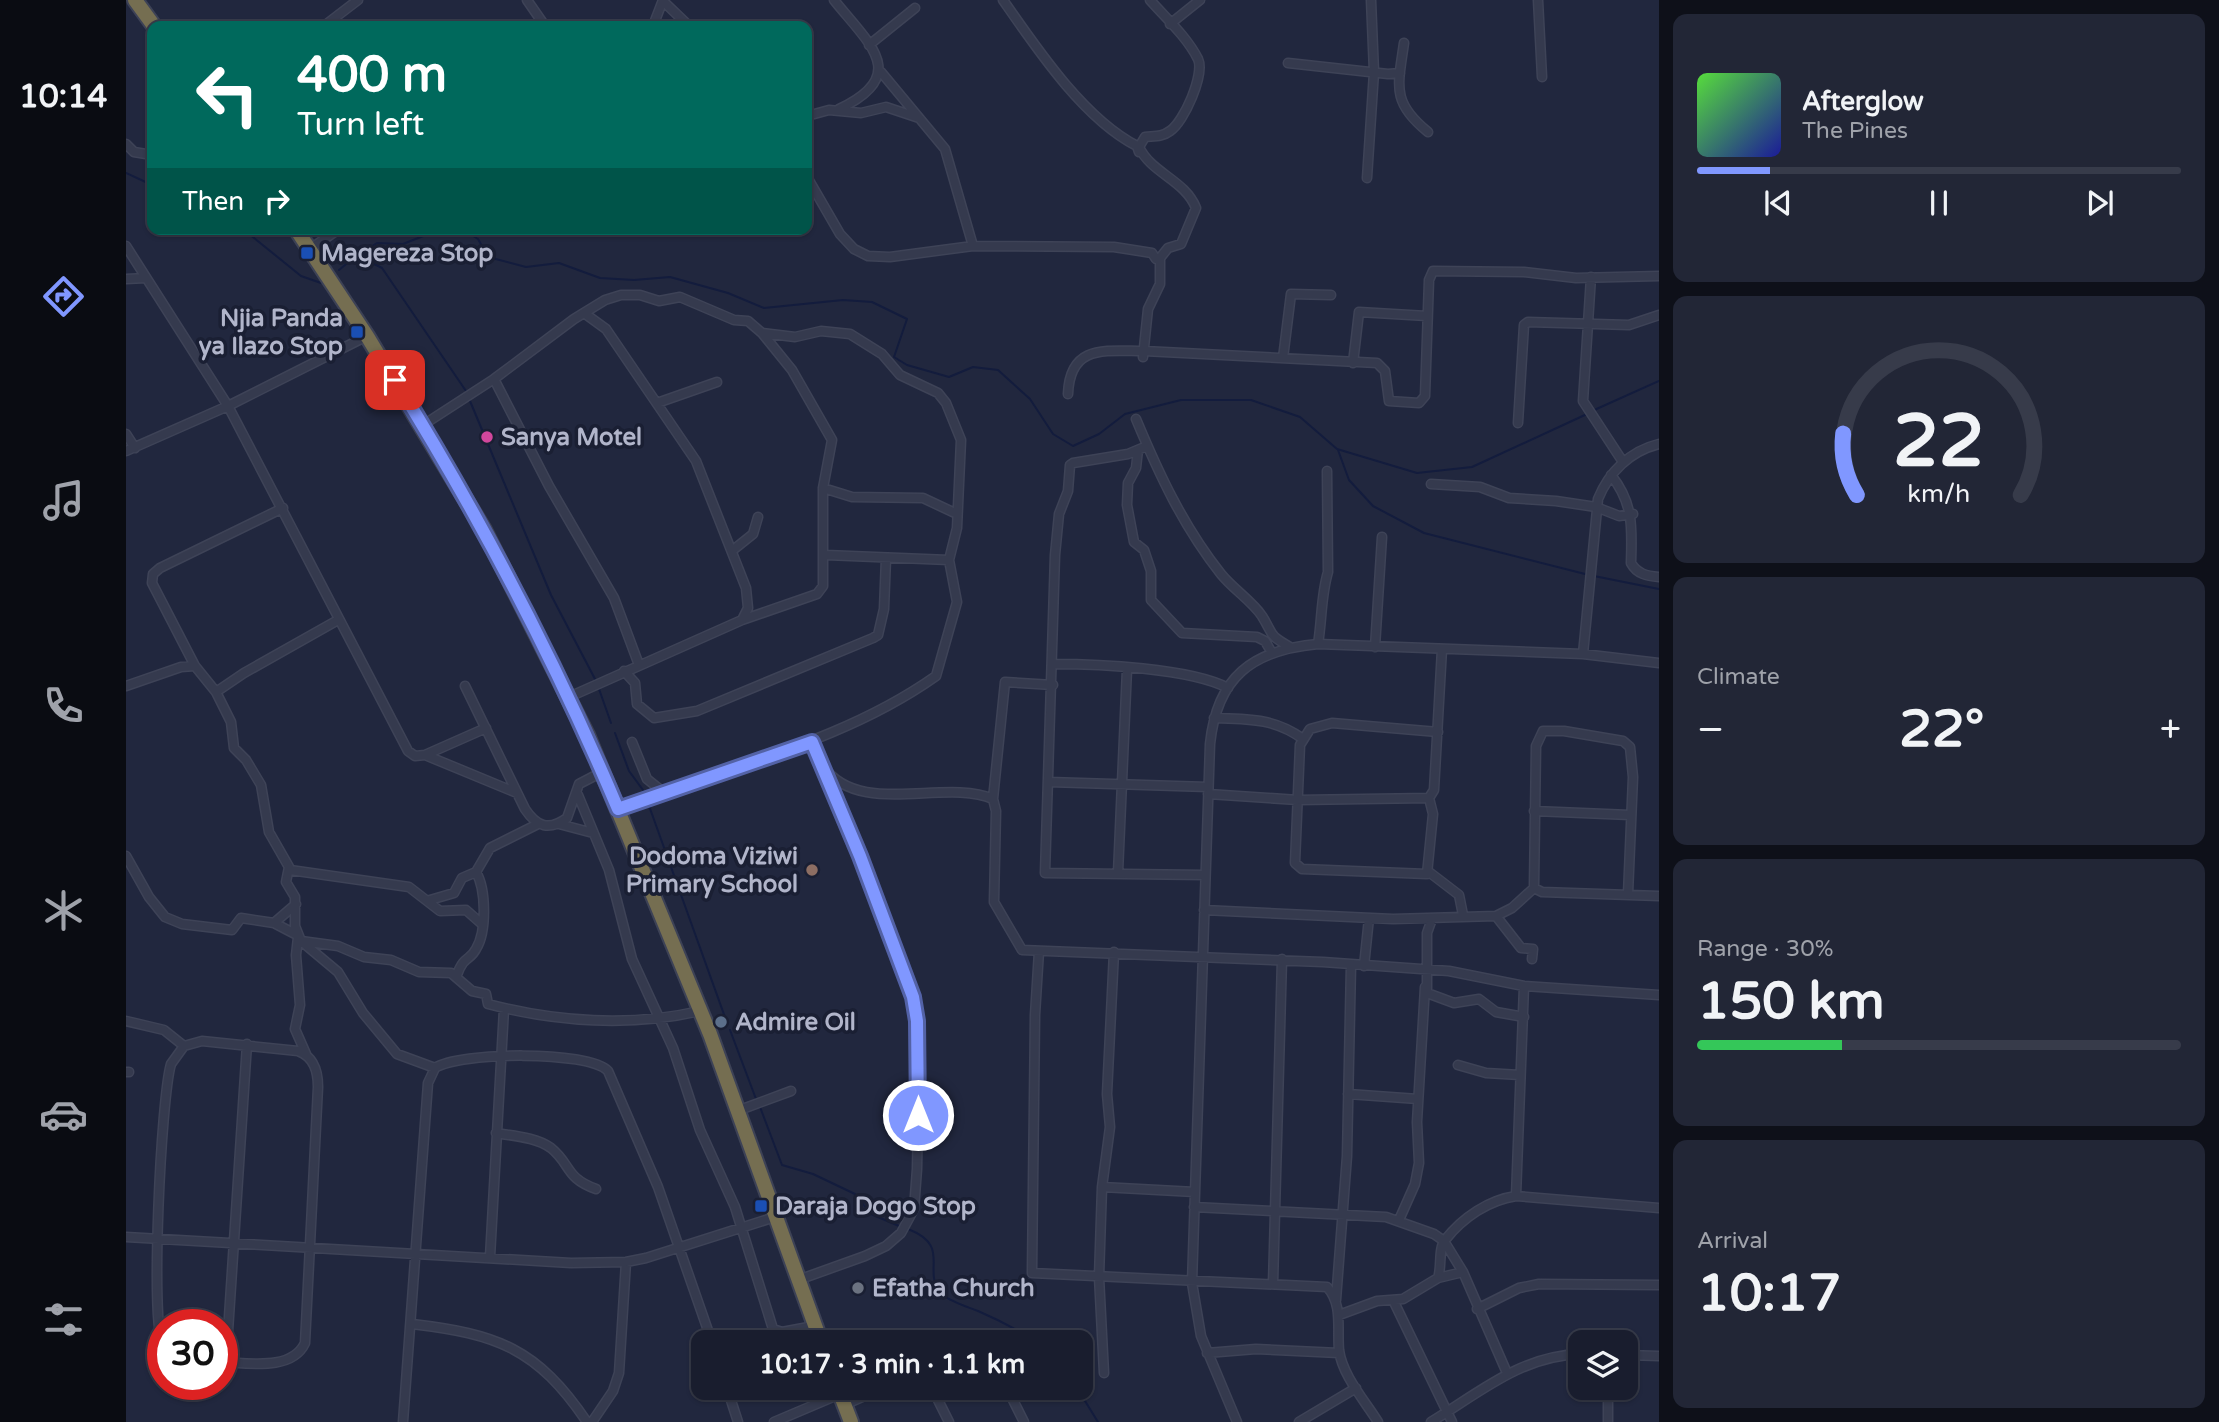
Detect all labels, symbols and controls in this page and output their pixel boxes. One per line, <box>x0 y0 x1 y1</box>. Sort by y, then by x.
text: 400 m <box>297 46 447 105</box>
icon: left <box>182 49 273 140</box>
text: 10:14 <box>19 78 107 116</box>
text: Afterglow <box>1802 86 1924 117</box>
text: Turn left <box>297 106 424 144</box>
text: The Pines <box>1802 117 1908 145</box>
icon: right <box>258 182 296 220</box>
icon: previous <box>1759 184 1797 222</box>
icon: pause <box>1920 184 1958 222</box>
icon: next <box>2081 184 2119 222</box>
text: Then <box>182 186 244 217</box>
place label: Magereza Stop <box>321 239 494 268</box>
marker: Magereza Stop <box>299 245 315 261</box>
icon: directions <box>39 272 88 321</box>
place label: Njia Panda ya Ilazo Stop <box>199 304 343 361</box>
marker: Njia Panda ya Ilazo Stop <box>349 324 365 340</box>
pin <box>365 350 425 410</box>
icon: arrive <box>376 361 414 399</box>
text: 22 <box>1893 399 1985 487</box>
place label: Sanya Motel <box>501 423 642 452</box>
marker: Sanya Motel <box>479 429 495 445</box>
icon: music <box>39 476 88 525</box>
text: km/h <box>1908 479 1970 509</box>
text: Climate <box>1697 663 1780 691</box>
icon: phone <box>39 681 88 730</box>
text: 22° <box>1899 698 1984 761</box>
text: − <box>1697 707 1724 753</box>
text: + <box>2160 707 2181 753</box>
place label: Dodoma Viziwi Primary School <box>626 842 798 899</box>
marker: Dodoma Viziwi Primary School <box>804 862 820 878</box>
icon: climate <box>39 886 88 935</box>
text: Range · 30% <box>1697 935 1833 963</box>
text: 150 km <box>1697 970 1885 1033</box>
place label: Admire Oil <box>735 1008 856 1037</box>
marker: Admire Oil <box>713 1014 729 1030</box>
position arrow <box>881 1078 955 1152</box>
icon: car <box>39 1090 88 1139</box>
place label: Daraja Dogo Stop <box>775 1192 976 1221</box>
marker: Daraja Dogo Stop <box>753 1198 769 1214</box>
text: Arrival <box>1697 1227 1768 1255</box>
text: 10:17 <box>1697 1262 1841 1325</box>
place label: Efatha Church <box>872 1274 1035 1303</box>
marker: Efatha Church <box>850 1280 866 1296</box>
icon: filters <box>39 1295 88 1344</box>
speed limit sign: 30 <box>147 1309 238 1400</box>
map controls <box>1568 1330 1638 1400</box>
button: layers <box>1568 1330 1638 1400</box>
text: 10:17 · 3 min · 1.1 km <box>759 1349 1025 1380</box>

